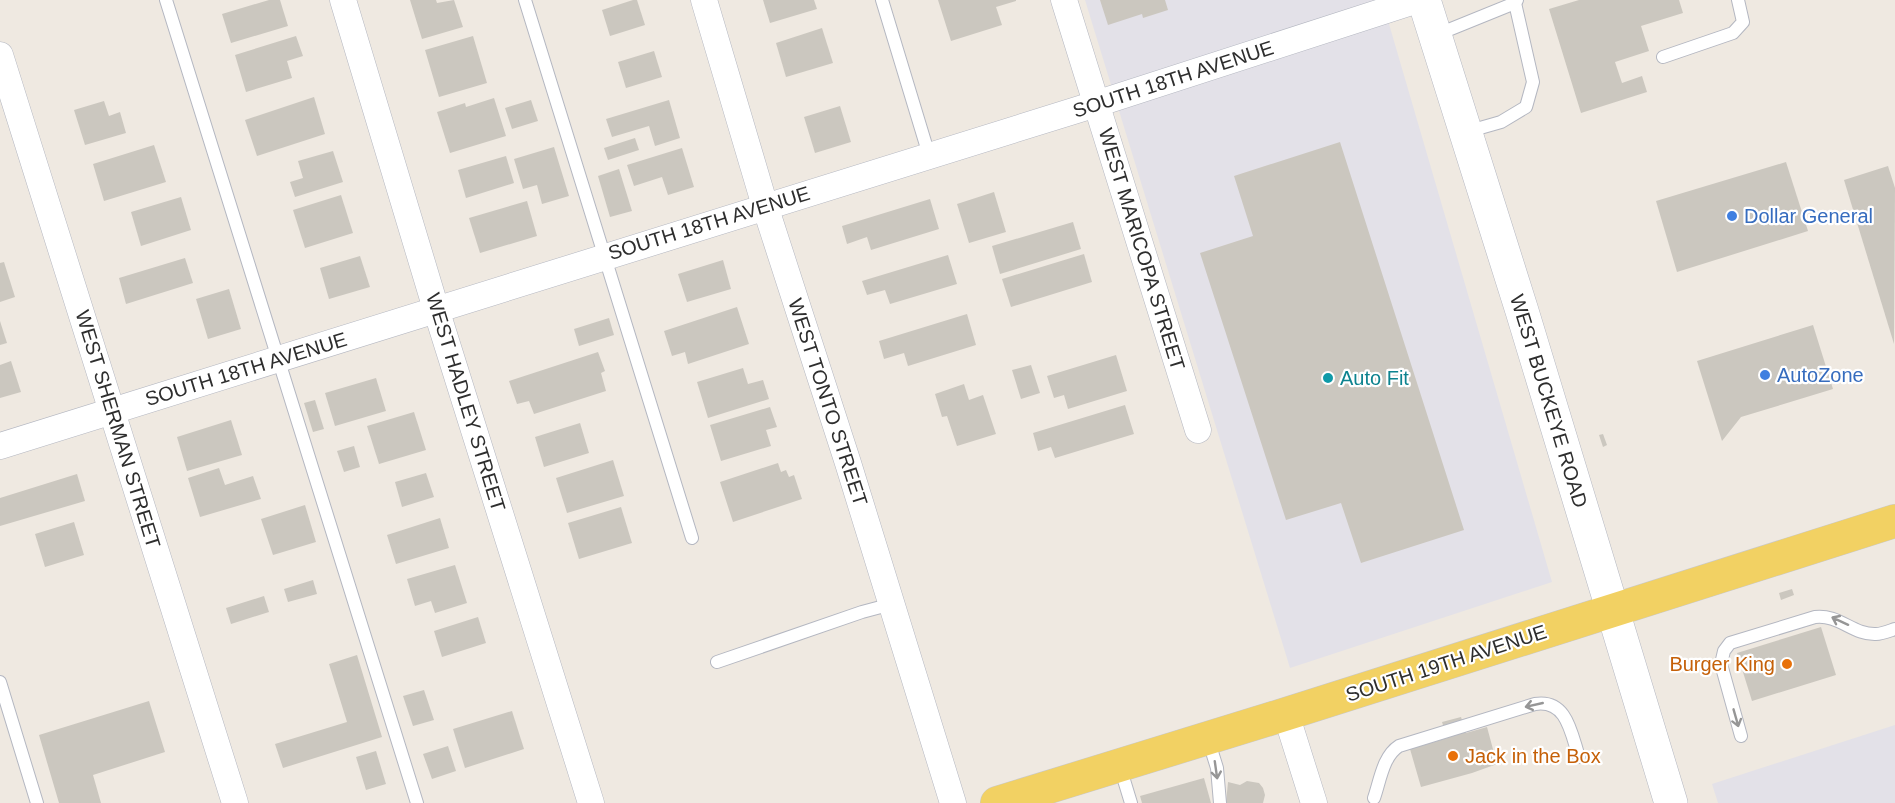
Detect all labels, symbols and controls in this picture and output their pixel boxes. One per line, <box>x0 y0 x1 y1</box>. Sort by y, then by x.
street label: SOUTH 18TH AVENUE <box>1070 36 1276 122</box>
street label: WEST MARICOPA STREET <box>1095 126 1189 372</box>
street label: SOUTH 18TH AVENUE <box>606 182 812 264</box>
place label: Dollar General <box>1744 205 1873 227</box>
marker: Dollar General <box>1725 209 1739 223</box>
street label: WEST HADLEY STREET <box>422 290 510 514</box>
street label: WEST BUCKEYE ROAD <box>1506 292 1592 510</box>
street label: WEST TONTO STREET <box>784 296 872 508</box>
street label: WEST SHERMAN STREET <box>71 307 165 551</box>
street label: SOUTH 18TH AVENUE <box>143 328 349 410</box>
place label: AutoZone <box>1777 364 1864 386</box>
place label: Auto Fit <box>1340 367 1409 389</box>
marker: AutoZone <box>1758 368 1772 382</box>
marker: Auto Fit <box>1321 371 1335 385</box>
one-way arrow <box>1832 615 1850 627</box>
street label: SOUTH 19TH AVENUE <box>1343 620 1549 706</box>
place label: Burger King <box>1669 653 1775 675</box>
marker: Burger King <box>1780 657 1794 671</box>
one-way arrow <box>1525 700 1544 712</box>
one-way arrow <box>1731 709 1742 728</box>
place label: Jack in the Box <box>1465 745 1601 767</box>
marker: Jack in the Box <box>1446 749 1460 763</box>
one-way arrow <box>1210 760 1221 780</box>

